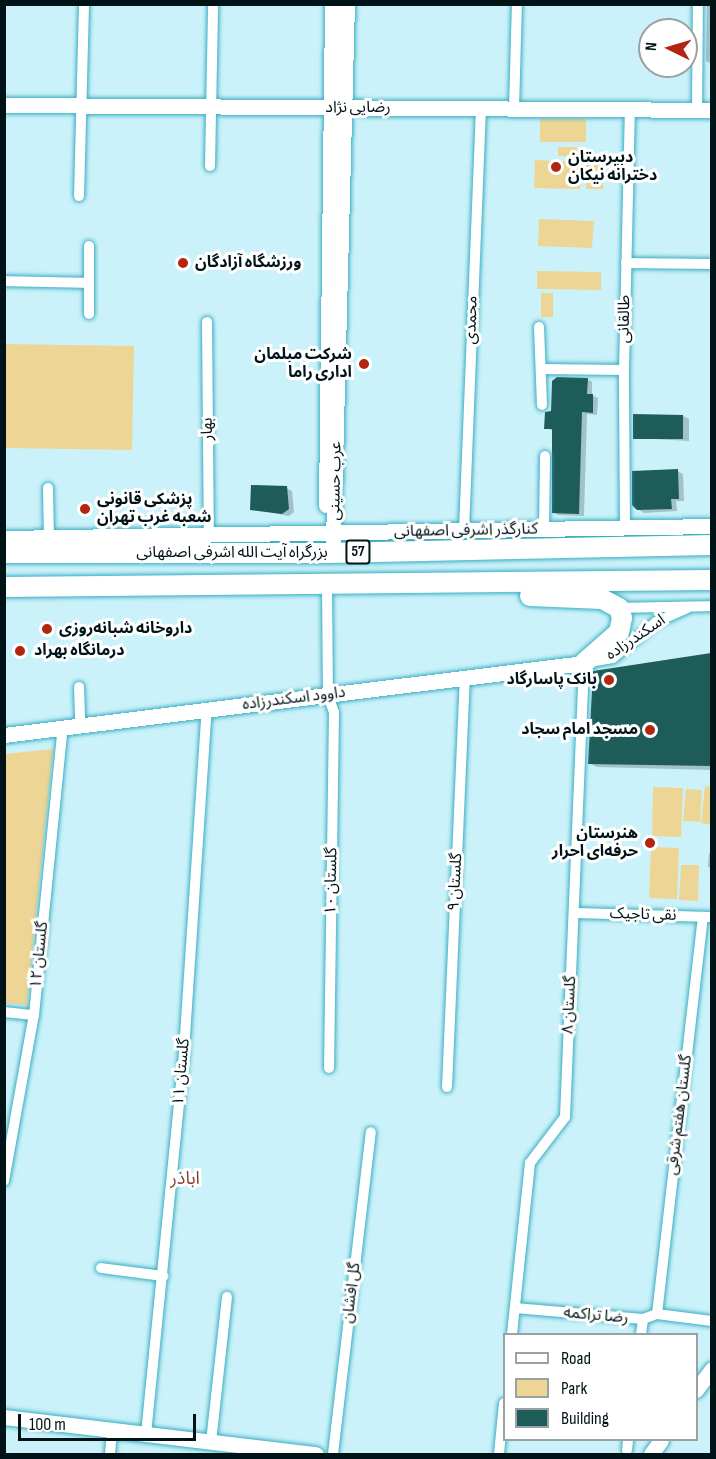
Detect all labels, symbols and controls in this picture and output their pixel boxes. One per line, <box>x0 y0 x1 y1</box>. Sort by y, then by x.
north arrow <box>638 18 698 78</box>
text: N <box>642 41 661 52</box>
street label: رضایی نژاد <box>325 98 391 118</box>
place label: دبیرستان دخترانه نیکان <box>568 148 657 186</box>
marker: دبیرستان دخترانه نیکان <box>549 160 563 174</box>
place label: ورزشگاه آزادگان <box>195 253 301 273</box>
marker: ورزشگاه آزادگان <box>176 256 190 270</box>
street label: محمدی <box>462 295 482 345</box>
street label: طالقانی <box>615 295 635 343</box>
place label: شرکت مبلمان اداری راما <box>254 345 352 383</box>
marker: شرکت مبلمان اداری راما <box>357 357 371 371</box>
street label: بهار <box>198 417 218 441</box>
street label: عرب حسینی <box>326 441 346 521</box>
place label: پزشکی قانونی شعبه غرب تهران <box>97 490 211 528</box>
marker: پزشکی قانونی شعبه غرب تهران <box>78 502 92 516</box>
street label: کنارگذر اشرفی اصفهانی <box>394 520 538 542</box>
road number: 57 <box>344 540 372 564</box>
street label: بزرگراه آیت الله اشرفی اصفهانی <box>136 543 328 563</box>
street label: اسکندرزاده <box>603 611 669 665</box>
place label: داروخانه شبانه‌روزی <box>59 619 192 639</box>
marker: داروخانه شبانه‌روزی <box>40 622 54 636</box>
place label: درمانگاه بهراد <box>34 641 125 661</box>
marker: درمانگاه بهراد <box>11 642 29 660</box>
place label: بانک پاسارگاد <box>506 670 597 690</box>
marker: بانک پاسارگاد <box>602 673 616 687</box>
street label: داوود اسکندرزاده <box>241 683 347 715</box>
place label: مسجد امام سجاد <box>521 720 638 740</box>
marker: مسجد امام سجاد <box>643 723 657 737</box>
place label: هنرستان حرفه‌ای احرار <box>552 824 638 862</box>
marker: هنرستان حرفه‌ای احرار <box>643 836 657 850</box>
street label: گلستان ۱۰ <box>322 847 342 915</box>
street label: گلستان ۹ <box>445 852 467 912</box>
street label: نقی تاجیک <box>609 904 677 926</box>
street label: گلستان ۱۲ <box>27 920 53 990</box>
street label: گلستان ٨ <box>559 975 581 1035</box>
street label: گلستان ۱۱ <box>169 1038 195 1106</box>
street label: گلستان هفتم شرقی <box>663 1054 697 1176</box>
district label: اباذر <box>170 1168 200 1190</box>
street label: گل افشان <box>339 1262 365 1324</box>
street label: رضا تراکمه <box>563 1304 629 1328</box>
legend <box>503 1333 698 1441</box>
text: Road <box>561 1348 591 1369</box>
text: Park <box>561 1378 587 1399</box>
scale bar <box>21 1402 200 1440</box>
text: Building <box>561 1408 609 1429</box>
text: 100 m <box>29 1414 66 1435</box>

